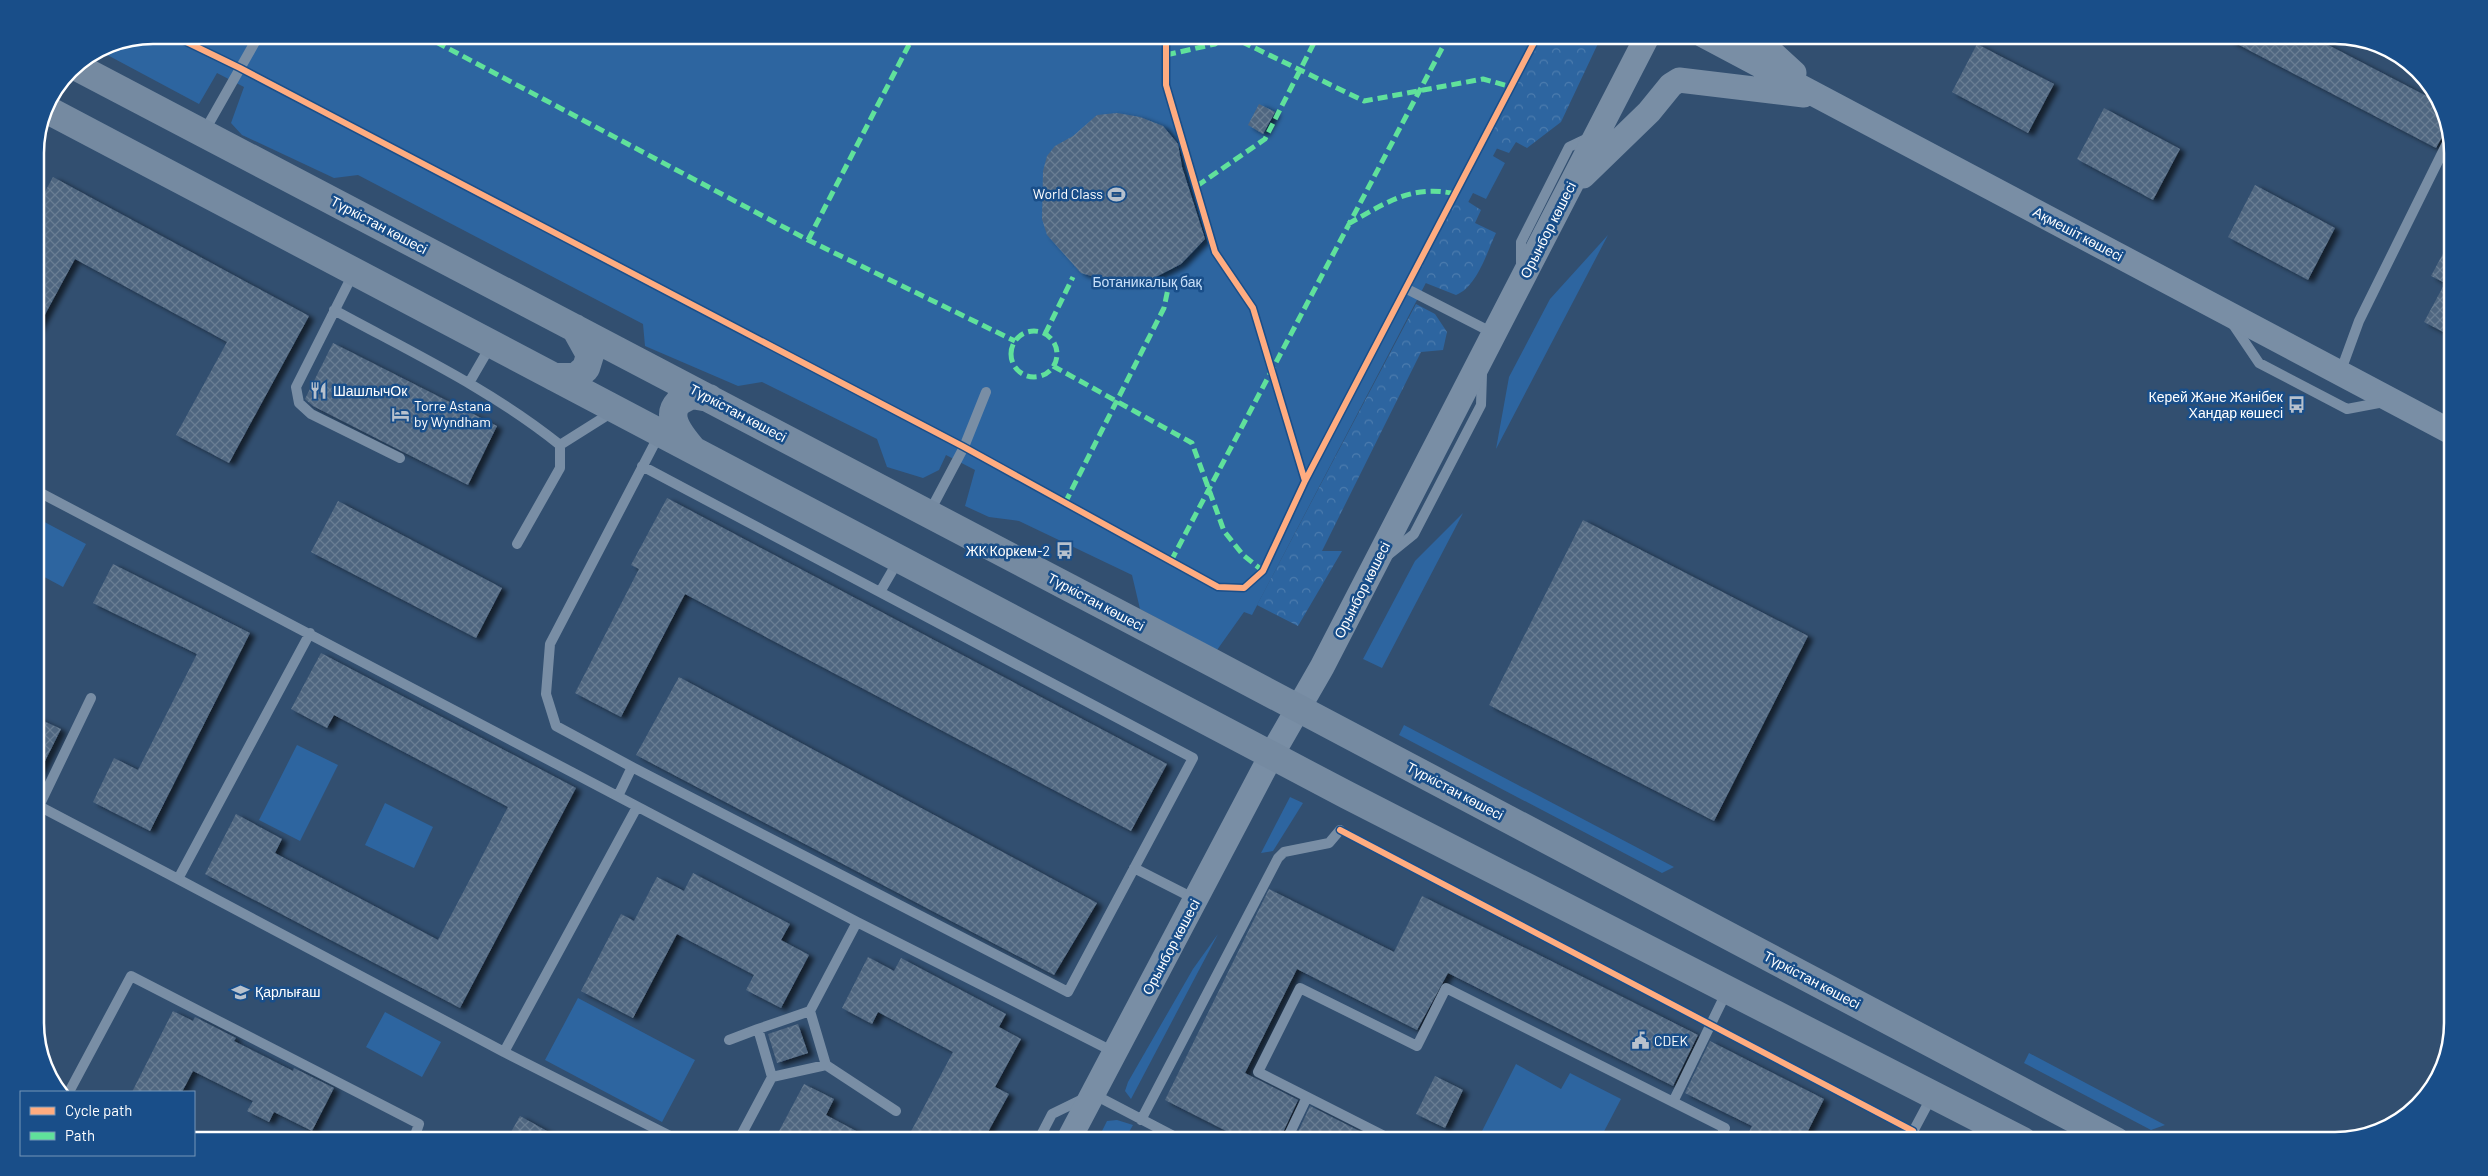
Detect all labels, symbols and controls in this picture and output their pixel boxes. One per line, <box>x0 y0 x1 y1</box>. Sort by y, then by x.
street label: Орынбор көшесі <box>1516 179 1579 281</box>
sports icon: World Class <box>1107 184 1127 204</box>
place label: World Class <box>1033 185 1103 202</box>
street label: Түркістан көшесі <box>328 192 431 257</box>
street label: Ақмешіт көшесі <box>2030 203 2126 264</box>
park label: Ботаникалық бақ <box>1092 273 1202 290</box>
street label: Түркістан көшесі <box>687 380 790 445</box>
restaurant icon: ШашлычОк <box>309 381 329 401</box>
place label: ШашлычОк <box>333 382 408 399</box>
place label: Керей Және Жәнібек Хандар көшесі <box>2149 388 2284 421</box>
bus stop icon: Керей Және Жәнібек Хандар көшесі <box>2287 395 2307 415</box>
place label: Torre Astana by Wyndham <box>414 397 491 430</box>
hotel icon: Torre Astana by Wyndham <box>390 404 410 424</box>
street label: Орынбор көшесі <box>1330 539 1393 641</box>
bus stop icon: ЖК Коркем-2 <box>1054 541 1074 561</box>
place label: ЖК Коркем-2 <box>966 542 1050 559</box>
street label: Түркістан көшесі <box>1045 569 1148 634</box>
street label: Түркістан көшесі <box>1404 758 1507 823</box>
street label: Орынбор көшесі <box>1138 896 1203 998</box>
street label: Түркістан көшесі <box>1761 947 1864 1012</box>
school or university icon: Қарлығаш <box>231 982 251 1002</box>
place label: Қарлығаш <box>255 983 321 1000</box>
public building icon: CDEK <box>1630 1031 1650 1051</box>
place label: CDEK <box>1654 1032 1689 1049</box>
legend <box>20 1091 195 1156</box>
text: Cycle path <box>65 1101 132 1119</box>
text: Path <box>65 1126 95 1144</box>

